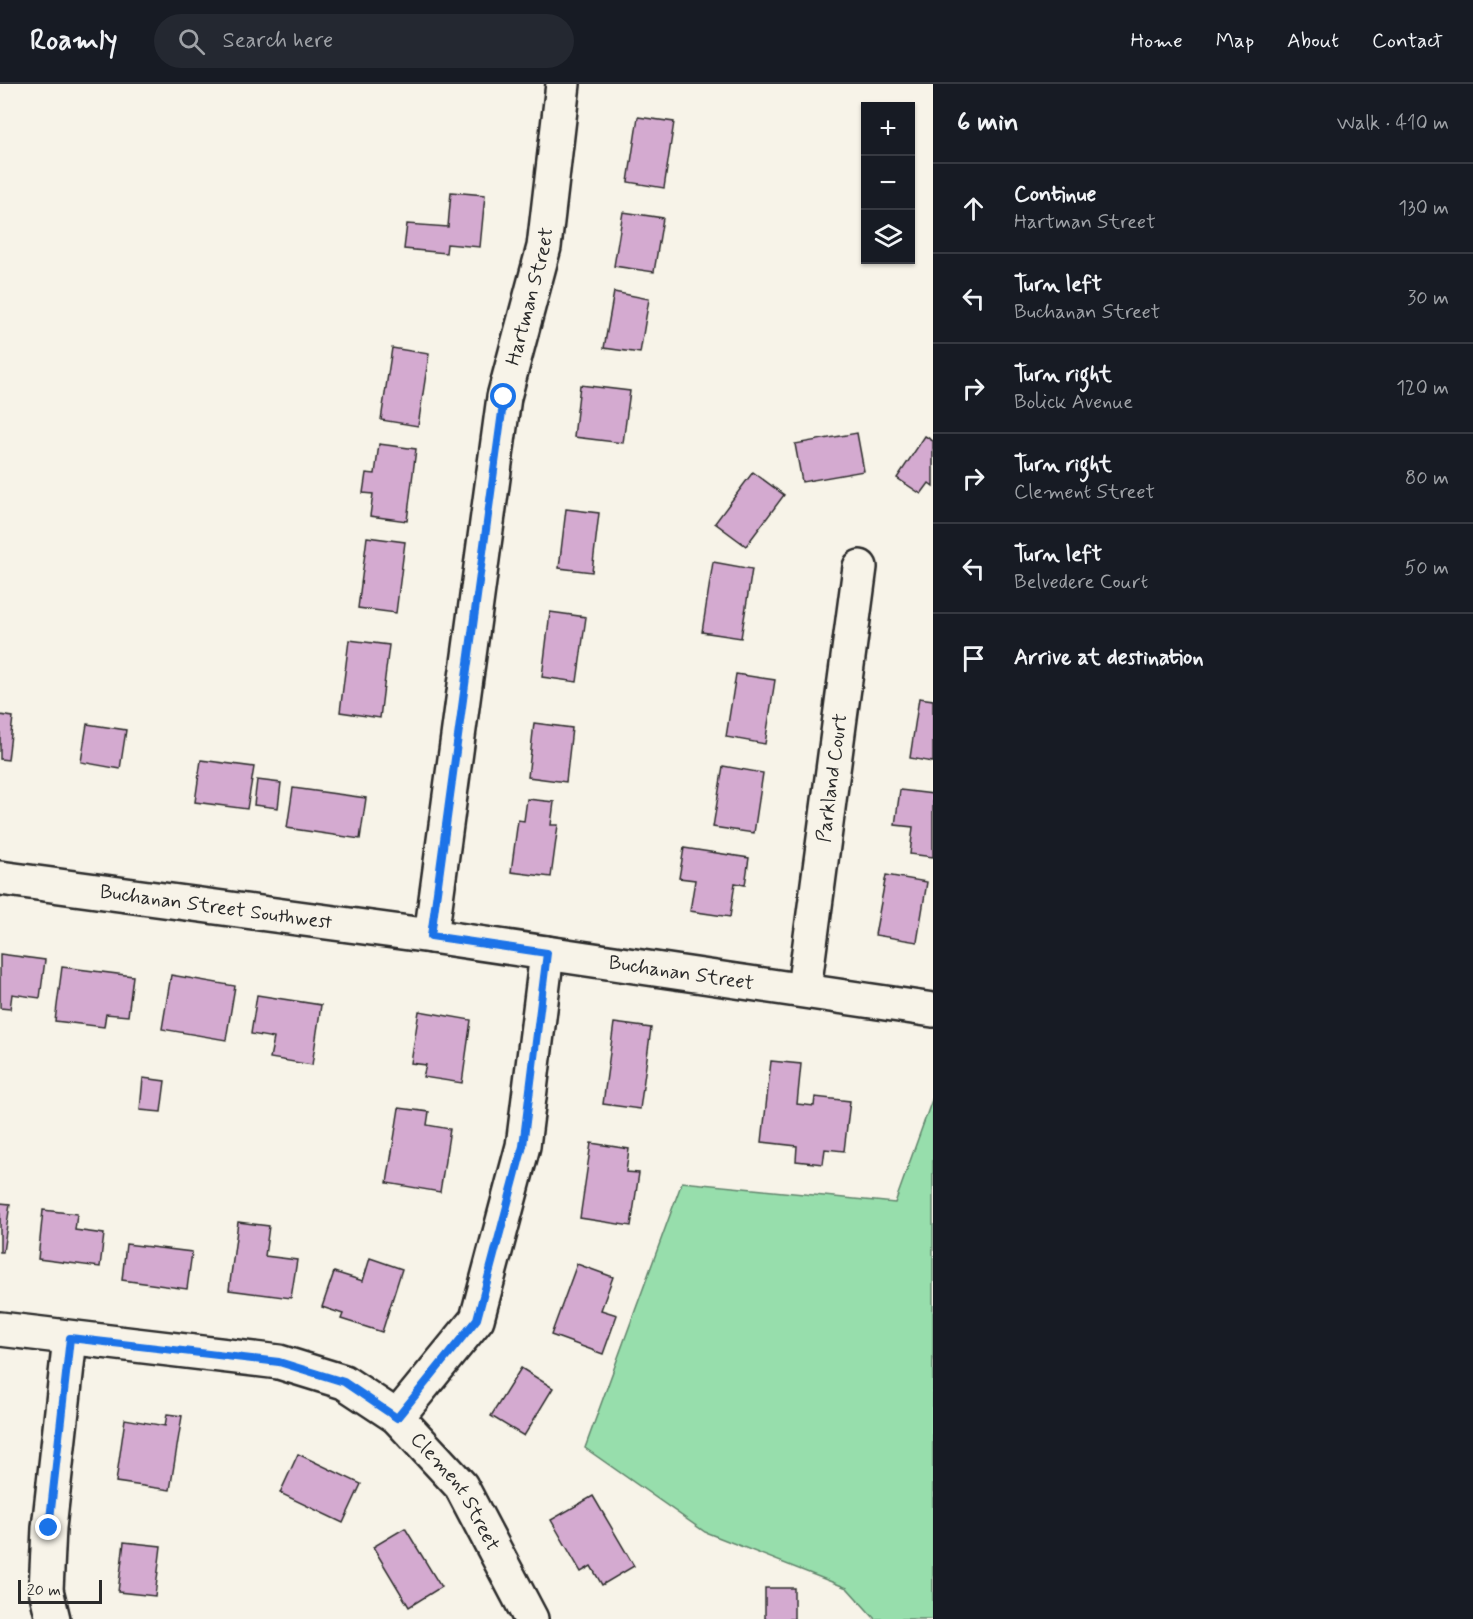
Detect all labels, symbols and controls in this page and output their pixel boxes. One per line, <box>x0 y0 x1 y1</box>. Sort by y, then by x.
search box <box>154 14 574 68</box>
text: Roamly <box>30 23 118 60</box>
icon: search <box>175 25 208 58</box>
text: Search here <box>223 27 333 55</box>
text: Home <box>1131 27 1183 55</box>
text: Map <box>1216 27 1254 55</box>
text: About <box>1287 27 1339 55</box>
text: Contact <box>1372 27 1443 55</box>
map controls <box>861 102 915 264</box>
button: + <box>861 102 915 156</box>
text: 6 min <box>957 106 1019 140</box>
text: Walk · 410 m <box>1337 110 1449 137</box>
button: − <box>861 156 915 210</box>
text: Continue <box>1014 181 1096 209</box>
icon: ahead <box>957 192 990 225</box>
text: 130 m <box>1398 195 1449 222</box>
text: Hartman Street <box>1014 209 1156 236</box>
button: layers <box>861 210 915 264</box>
street label: Hartman Street <box>500 226 560 368</box>
text: Turn left <box>1014 271 1102 299</box>
icon: left <box>957 282 990 315</box>
text: 30 m <box>1407 285 1449 312</box>
text: Buchanan Street <box>1014 299 1160 326</box>
text: Turn right <box>1014 361 1112 389</box>
icon: right <box>957 372 990 405</box>
text: 120 m <box>1396 375 1449 402</box>
route start <box>490 383 516 409</box>
text: Bolick Avenue <box>1014 389 1133 416</box>
text: Turn right <box>1014 451 1112 479</box>
icon: right <box>957 462 990 495</box>
text: 80 m <box>1405 465 1449 492</box>
text: Clement Street <box>1014 479 1155 506</box>
text: Turn left <box>1014 541 1102 569</box>
icon: left <box>957 552 990 585</box>
text: 50 m <box>1404 555 1449 582</box>
text: Belvedere Court <box>1014 569 1148 596</box>
icon: arrive <box>957 642 990 675</box>
text: Arrive at destination <box>1014 644 1204 672</box>
street label: Parkland Court <box>810 712 854 844</box>
street label: Buchanan Street Southwest <box>98 878 334 936</box>
street label: Buchanan Street <box>607 949 756 997</box>
street label: Clement Street <box>404 1426 506 1556</box>
route end <box>35 1514 61 1540</box>
scale bar <box>18 1577 102 1604</box>
text: 20 m <box>27 1580 61 1601</box>

